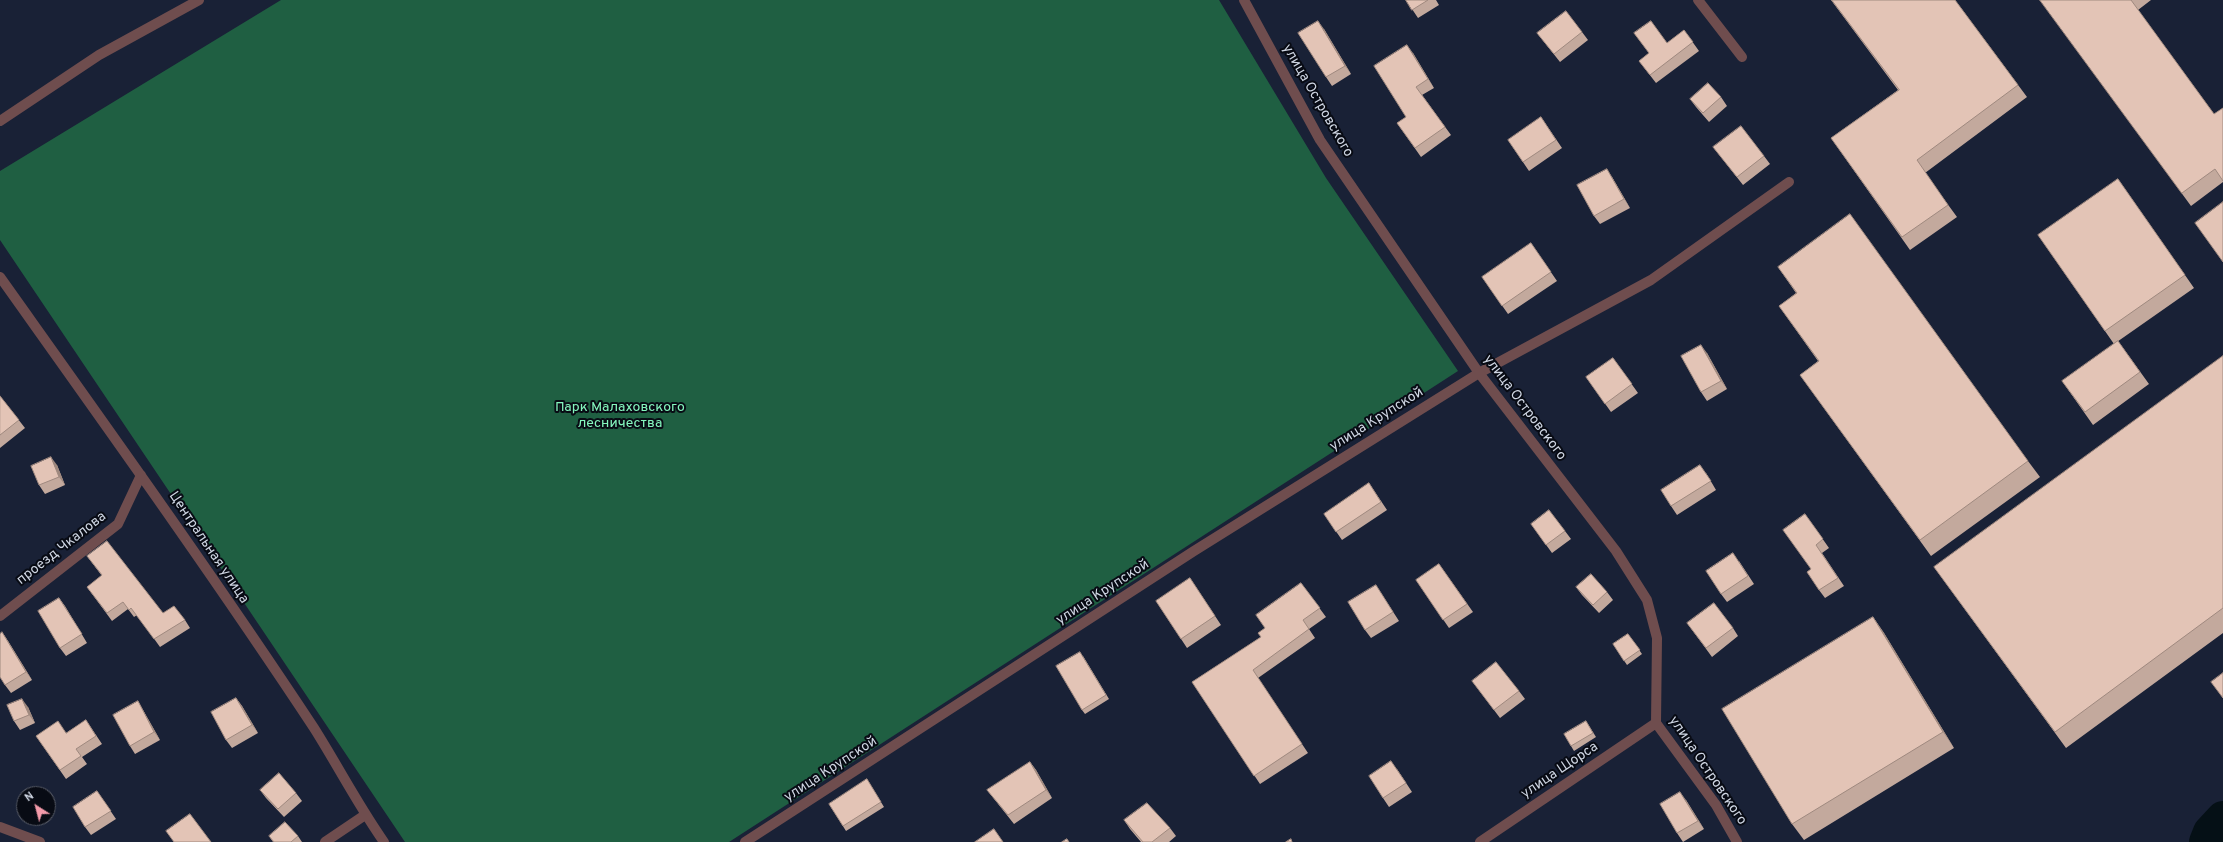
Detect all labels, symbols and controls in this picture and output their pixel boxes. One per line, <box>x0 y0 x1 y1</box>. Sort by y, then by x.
street label: улица Островского <box>1278 42 1356 160</box>
street label: улица Островского <box>1479 352 1569 464</box>
street label: улица Крупской <box>1327 384 1427 456</box>
park label: Парк Малаховского лесничества <box>555 400 685 432</box>
street label: Центральная улица <box>164 489 252 607</box>
street label: проезд Чкалова <box>14 509 110 589</box>
street label: улица Крупской <box>1053 557 1153 629</box>
street label: улица Островского <box>1664 713 1750 829</box>
street label: улица Крупской <box>781 734 881 806</box>
street label: улица Щорса <box>1518 739 1602 803</box>
north arrow <box>16 786 56 826</box>
text: N <box>22 789 37 805</box>

